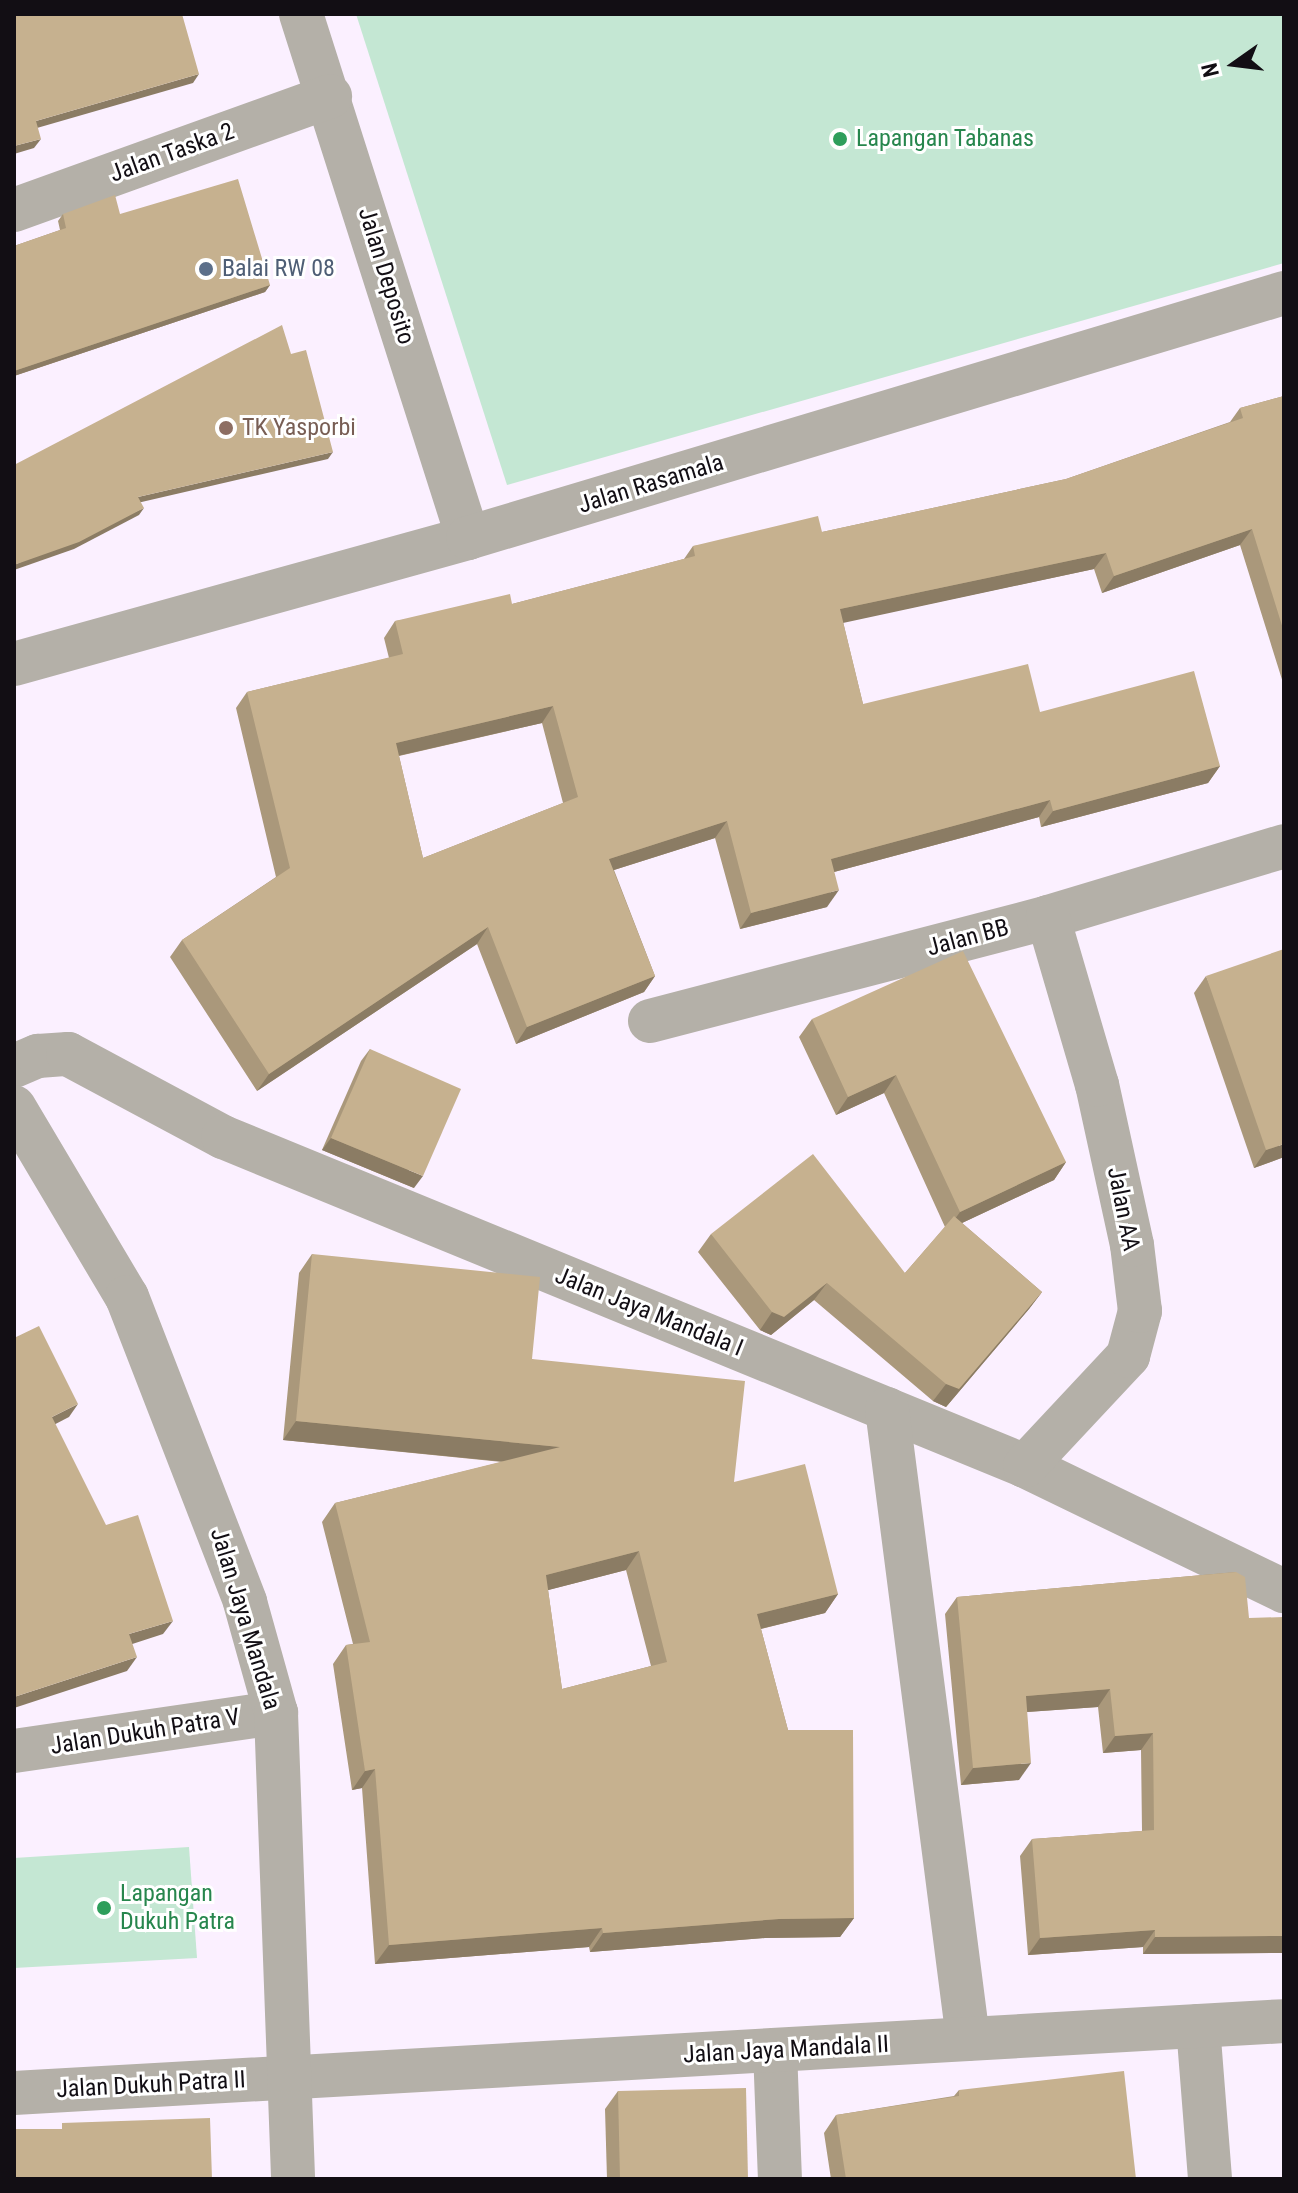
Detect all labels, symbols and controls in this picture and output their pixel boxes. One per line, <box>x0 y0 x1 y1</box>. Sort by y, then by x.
north arrow <box>1194 24 1274 104</box>
text: N <box>1196 60 1224 80</box>
street label: Jalan Taska 2 <box>106 117 238 189</box>
place label: Lapangan Tabanas <box>856 125 1034 153</box>
marker: Lapangan Tabanas <box>831 130 849 148</box>
street label: Jalan Deposito <box>352 204 420 348</box>
place label: Balai RW 08 <box>222 255 335 283</box>
marker: Balai RW 08 <box>197 260 215 278</box>
place label: TK Yasporbi <box>242 414 356 442</box>
marker: TK Yasporbi <box>217 419 235 437</box>
street label: Jalan Rasamala <box>575 448 727 520</box>
street label: Jalan BB <box>924 913 1012 963</box>
street label: Jalan AA <box>1101 1165 1145 1253</box>
street label: Jalan Jaya Mandala I <box>551 1261 747 1363</box>
street label: Jalan Jaya Mandala <box>204 1525 286 1713</box>
street label: Jalan Dukuh Patra V <box>48 1703 242 1761</box>
place label: Lapangan Dukuh Patra <box>120 1880 235 1936</box>
marker: Lapangan Dukuh Patra <box>95 1899 113 1917</box>
street label: Jalan Jaya Mandala II <box>682 2030 890 2070</box>
street label: Jalan Dukuh Patra II <box>56 2066 246 2104</box>

